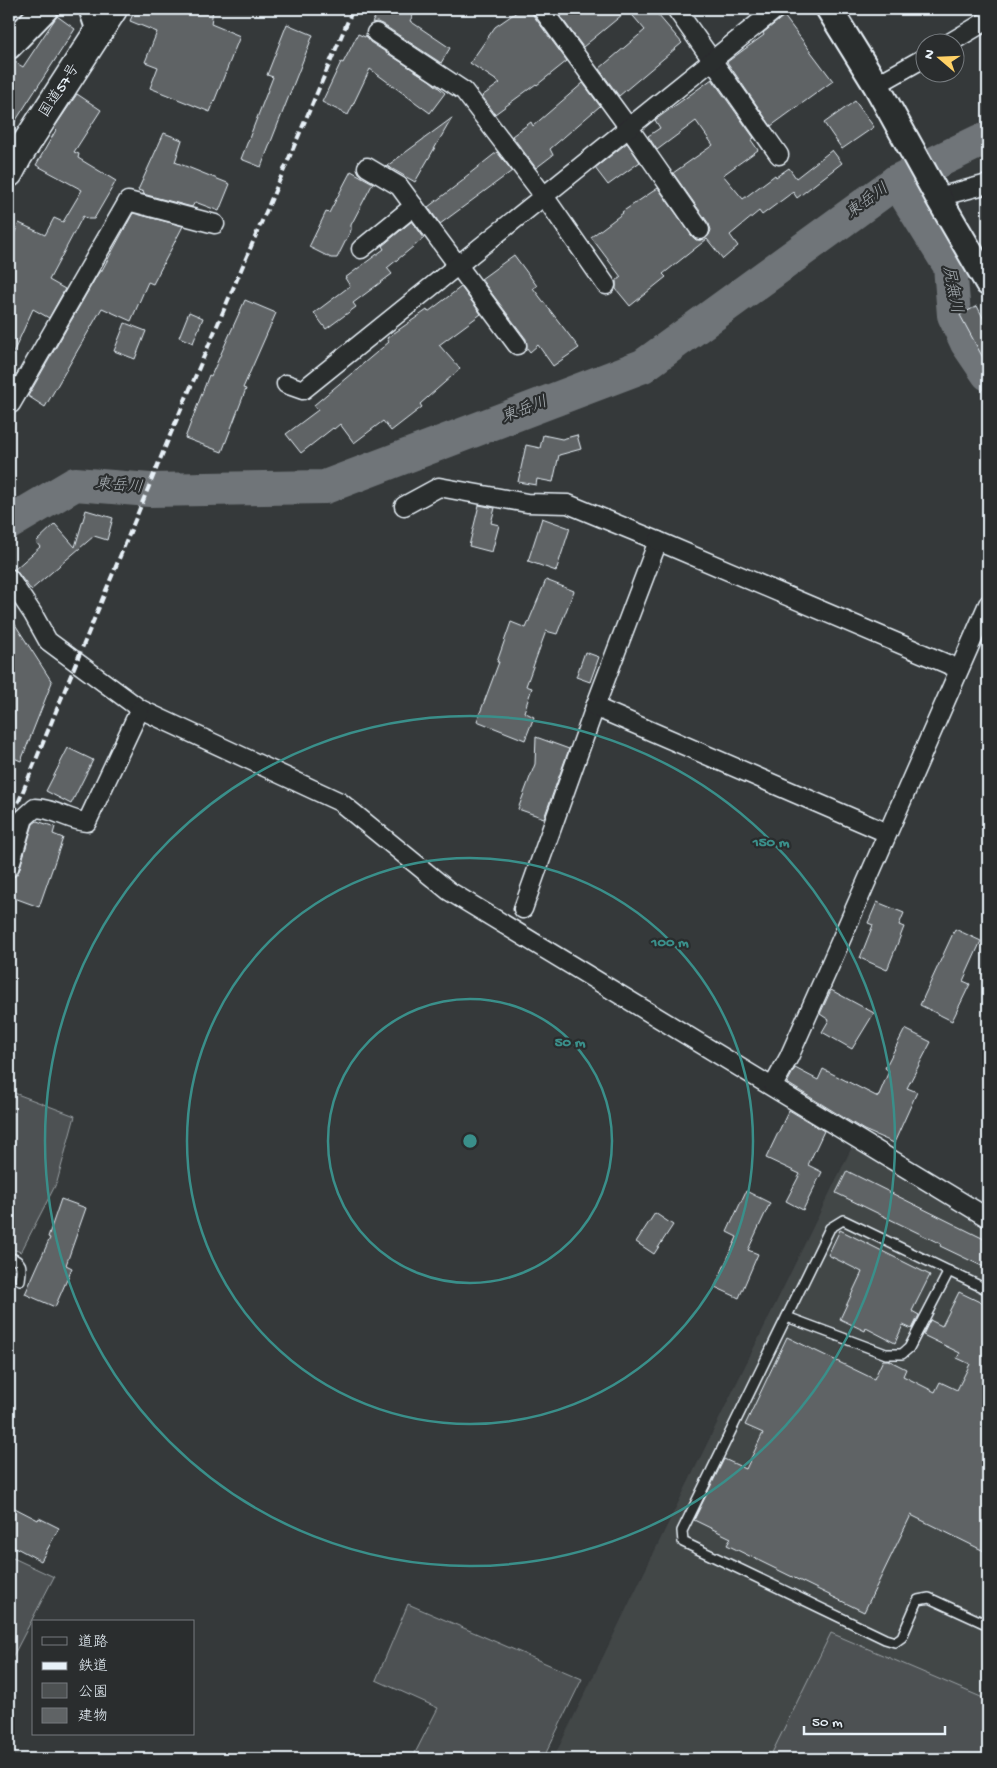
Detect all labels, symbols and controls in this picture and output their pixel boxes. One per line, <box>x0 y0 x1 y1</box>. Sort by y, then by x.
north arrow <box>914 32 964 82</box>
text: N <box>921 47 940 62</box>
street label: 国道57号 <box>36 61 84 121</box>
water label: 東岳川 <box>842 179 893 224</box>
water label: 尻無川 <box>937 264 966 315</box>
water label: 東岳川 <box>499 393 551 428</box>
water label: 東岳川 <box>94 474 144 499</box>
text: 150 m <box>752 834 790 852</box>
text: 100 m <box>650 934 689 952</box>
text: 50 m <box>555 1034 586 1052</box>
centre of rings <box>461 1132 479 1150</box>
legend <box>32 1620 195 1736</box>
text: 道路 <box>78 1634 108 1652</box>
text: 鉄道 <box>78 1658 108 1676</box>
text: 公園 <box>78 1684 108 1702</box>
scale bar <box>804 1703 946 1735</box>
text: 建物 <box>78 1708 108 1726</box>
text: 50 m <box>812 1714 843 1732</box>

